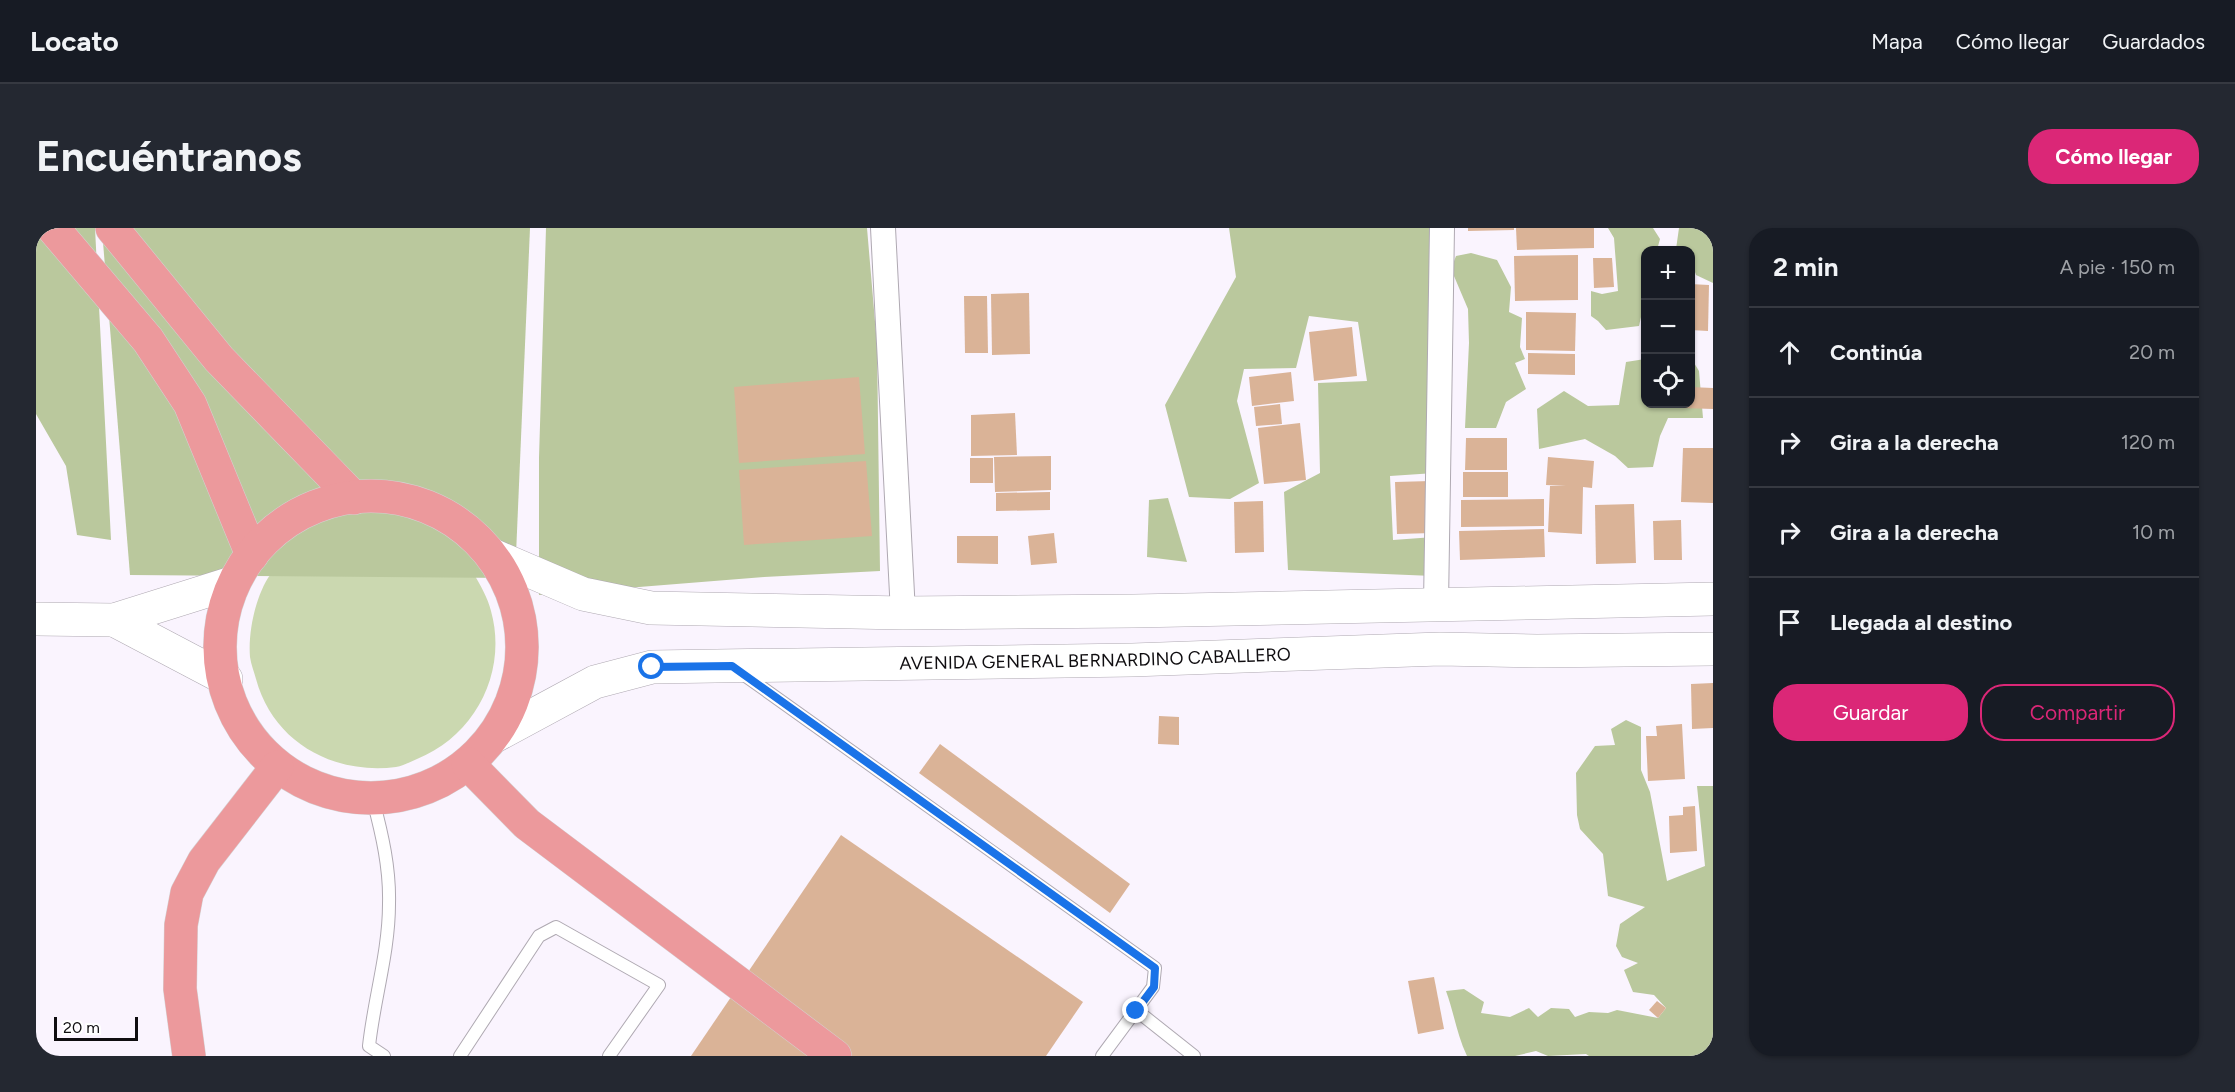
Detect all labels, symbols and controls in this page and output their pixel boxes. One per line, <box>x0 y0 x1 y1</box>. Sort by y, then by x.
text: Locato <box>30 24 119 58</box>
text: Mapa <box>1871 29 1923 54</box>
text: Cómo llegar <box>1956 29 2069 54</box>
text: Guardados <box>2102 29 2205 54</box>
button: Cómo llegar <box>2028 129 2199 184</box>
text: Encuéntranos <box>36 131 302 182</box>
map controls <box>1641 246 1695 408</box>
button: + <box>1641 246 1695 300</box>
text: 2 min <box>1773 251 1839 283</box>
text: A pie · 150 m <box>2060 255 2175 279</box>
button: − <box>1641 300 1695 354</box>
icon: ahead <box>1773 336 1806 369</box>
text: Continúa <box>1830 339 1923 366</box>
text: 20 m <box>2129 340 2175 364</box>
button: locate <box>1641 354 1695 408</box>
icon: right <box>1773 426 1806 459</box>
text: Gira a la derecha <box>1830 429 1999 456</box>
text: 120 m <box>2121 430 2175 454</box>
icon: right <box>1773 516 1806 549</box>
text: Gira a la derecha <box>1830 519 1999 546</box>
text: 10 m <box>2132 520 2175 544</box>
icon: arrive <box>1773 606 1806 639</box>
text: Llegada al destino <box>1830 609 2012 636</box>
street label: AVENIDA GENERAL BERNARDINO CABALLERO <box>899 643 1291 674</box>
route start <box>638 653 664 679</box>
button: Guardar <box>1773 684 1968 741</box>
button: Compartir <box>1980 684 2175 741</box>
route end <box>1122 997 1148 1023</box>
scale bar <box>54 1014 138 1042</box>
text: 20 m <box>63 1018 100 1037</box>

